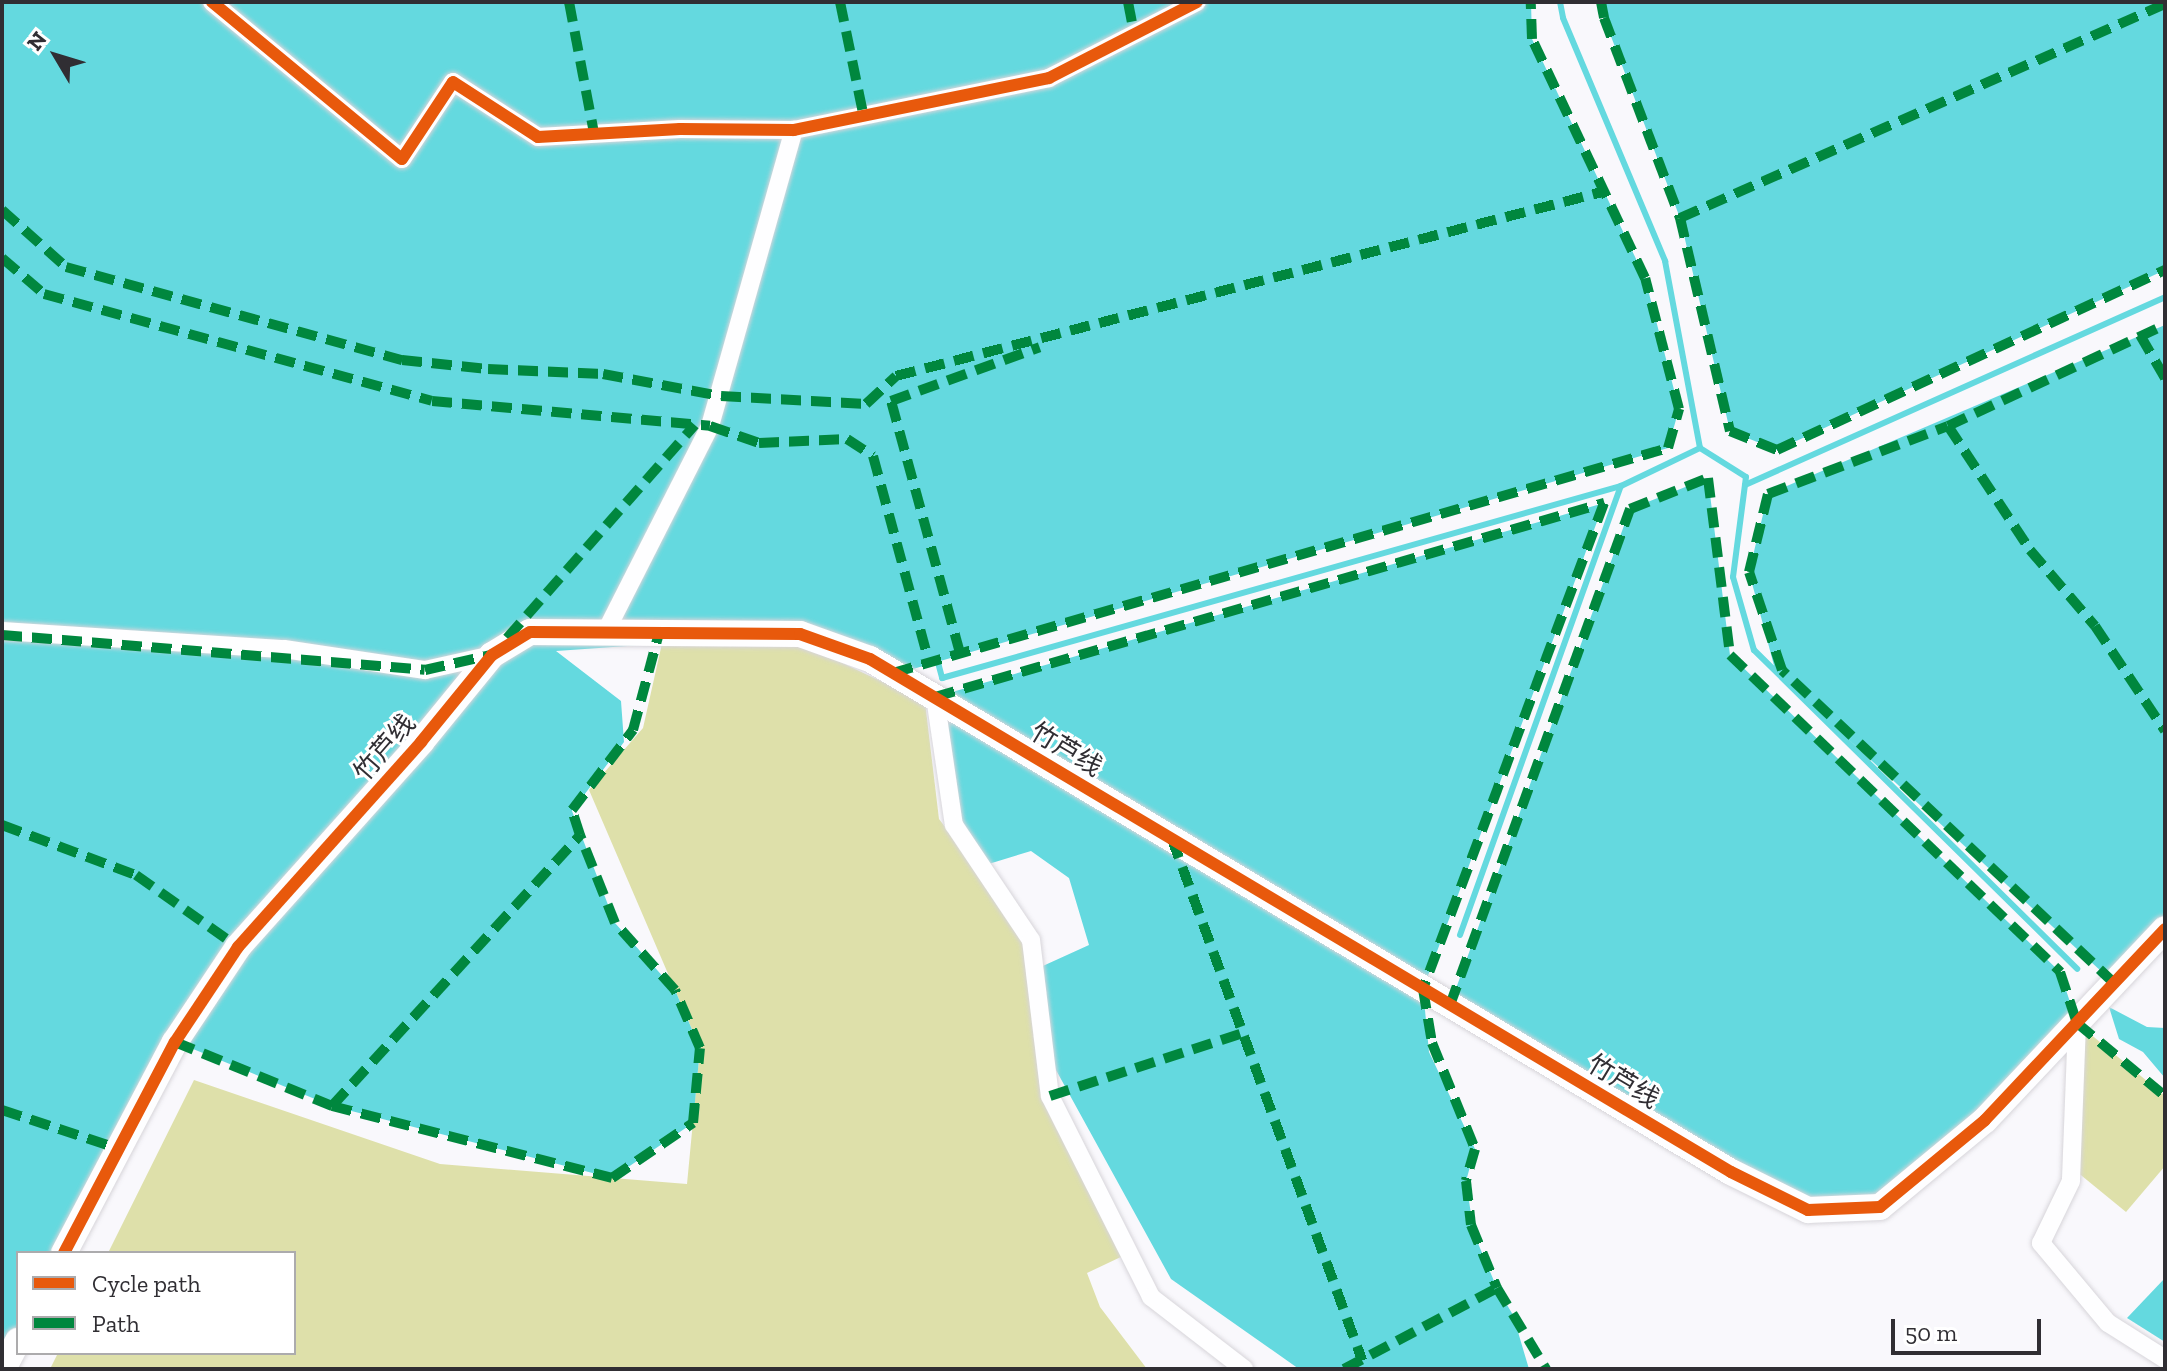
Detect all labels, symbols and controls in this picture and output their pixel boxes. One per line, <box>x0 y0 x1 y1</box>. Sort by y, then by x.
north arrow <box>16 16 96 96</box>
text: N <box>21 26 52 56</box>
street label: 竹芦线 <box>348 708 422 788</box>
street label: 竹芦线 <box>1025 717 1107 783</box>
street label: 竹芦线 <box>1582 1049 1664 1115</box>
legend <box>16 1251 296 1355</box>
text: Cycle path <box>92 1269 201 1298</box>
scale bar <box>1895 1303 2045 1353</box>
text: Path <box>92 1309 140 1338</box>
text: 50 m <box>1905 1318 1957 1347</box>

